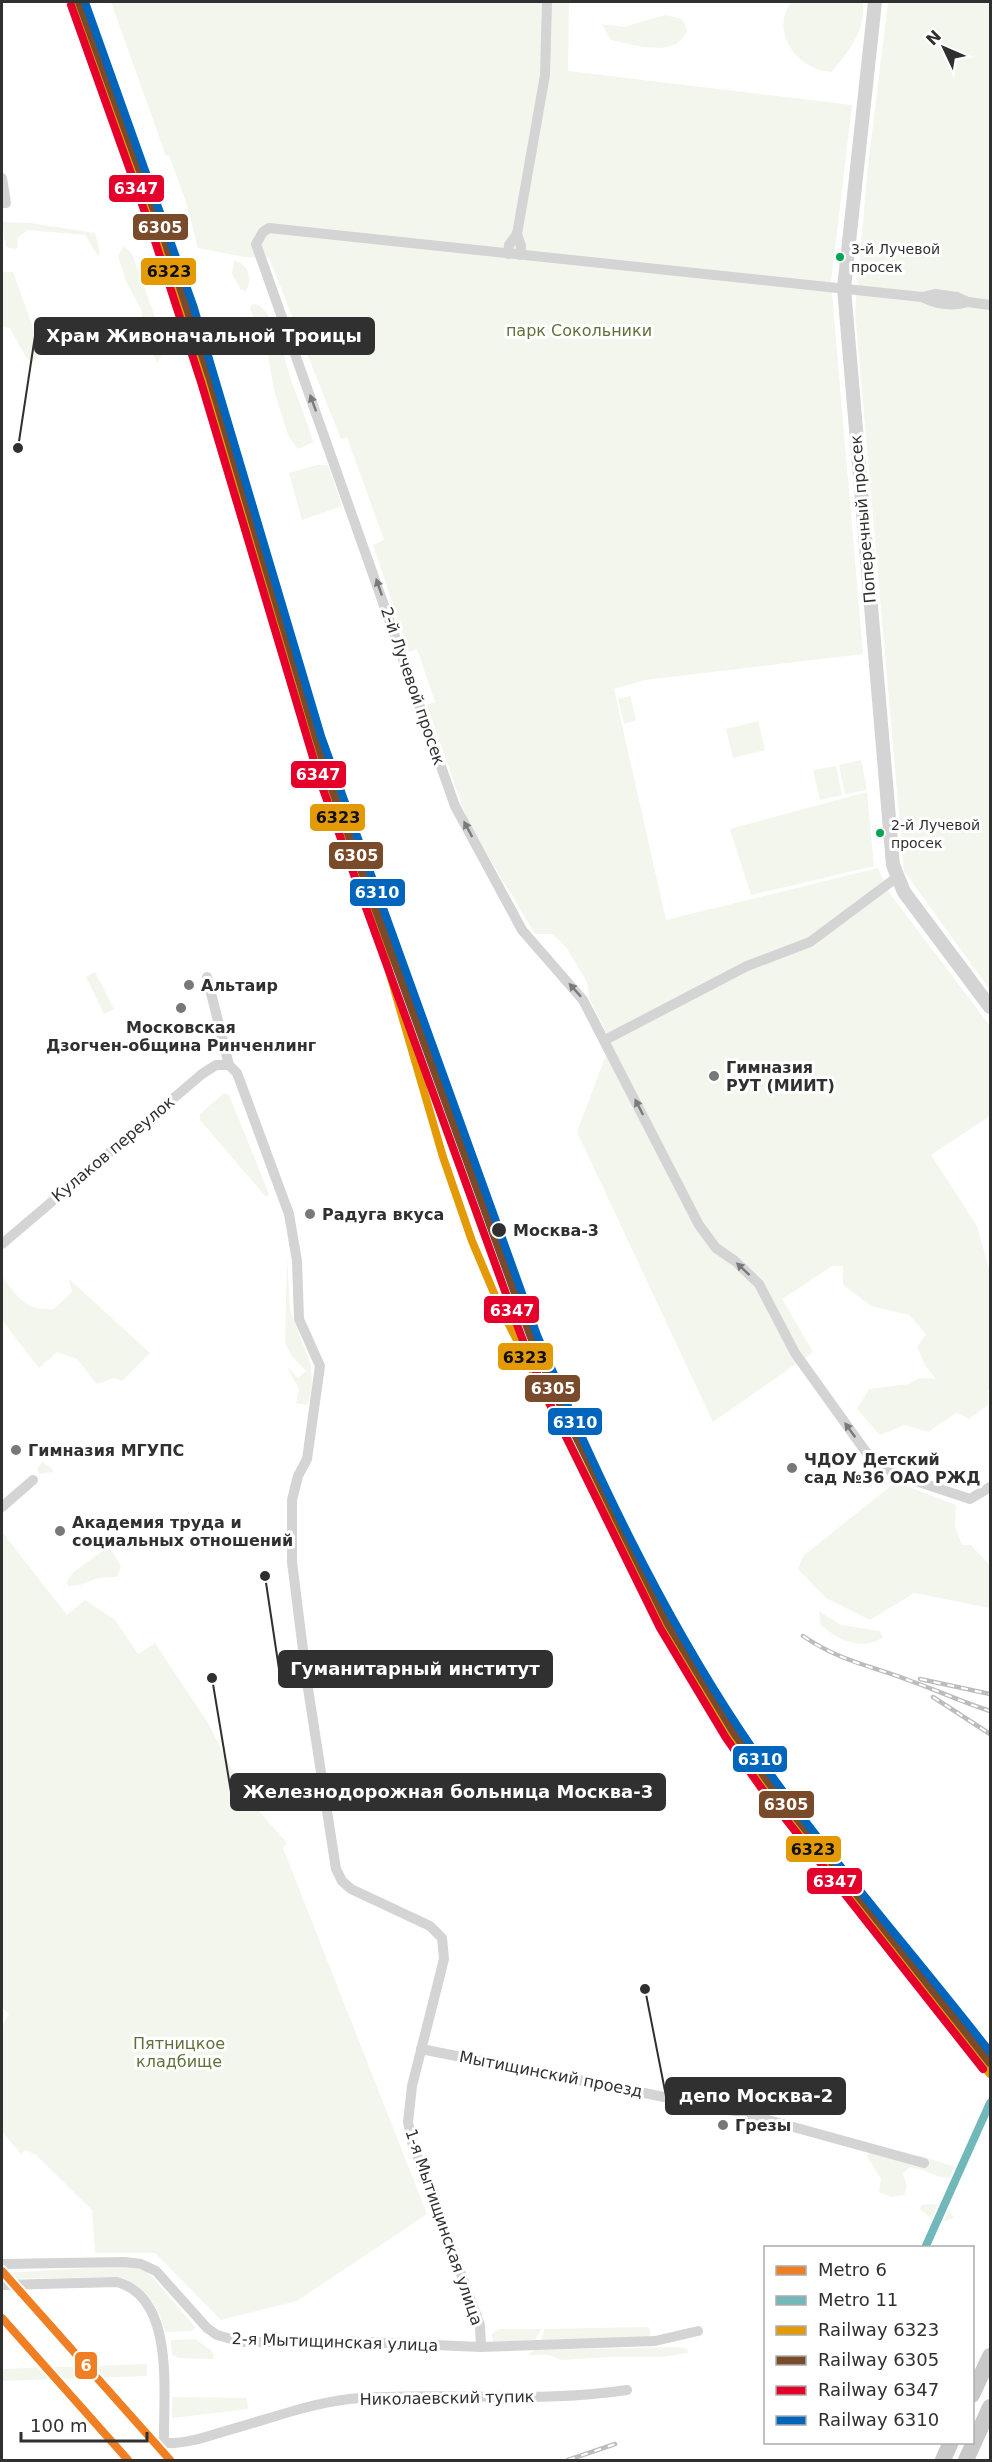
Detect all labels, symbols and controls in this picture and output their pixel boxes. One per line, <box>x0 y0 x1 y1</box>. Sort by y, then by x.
north arrow <box>914 18 974 78</box>
text: N <box>922 27 945 49</box>
line badge: 6347 <box>108 174 165 203</box>
text: 6347 <box>114 179 158 198</box>
line badge: 6305 <box>132 213 189 241</box>
text: 6305 <box>138 218 182 237</box>
place label: 3-й Лучевой просек <box>851 241 940 275</box>
marker: 3-й Лучевой просек <box>834 251 846 263</box>
line badge: 6323 <box>140 257 197 286</box>
text: 6323 <box>147 262 191 281</box>
callout: Храм Живоначальной Троицы <box>35 318 374 354</box>
park label: парк Сокольники <box>506 321 652 340</box>
text: Храм Живоначальной Троицы <box>46 325 362 346</box>
one-way arrow <box>308 394 318 412</box>
street label: Поперечный просек <box>846 434 880 604</box>
one-way arrow <box>374 578 384 596</box>
street label: 2-й Лучевой просек <box>377 605 449 768</box>
line badge: 6347 <box>290 760 347 789</box>
text: 6347 <box>296 765 340 784</box>
line badge: 6323 <box>309 803 366 832</box>
text: 6323 <box>316 808 360 827</box>
place label: 2-й Лучевой просек <box>891 817 980 851</box>
one-way arrow <box>463 820 473 837</box>
marker: 2-й Лучевой просек <box>874 827 886 839</box>
line badge: 6305 <box>328 841 384 870</box>
text: 6305 <box>334 846 378 865</box>
line badge: 6310 <box>349 878 406 907</box>
text: 6310 <box>355 883 399 902</box>
place label: Альтаир <box>201 976 278 995</box>
marker: Альтаир <box>182 978 196 992</box>
one-way arrow <box>569 983 582 998</box>
marker: Московская Дзогчен-община Ринченлинг <box>174 1001 188 1015</box>
place label: Московская Дзогчен-община Ринченлинг <box>46 1018 316 1055</box>
place label: Гимназия РУТ (МИИТ) <box>726 1058 835 1095</box>
marker: Гимназия РУТ (МИИТ) <box>707 1069 721 1083</box>
street label: Кулаков переулок <box>48 1092 178 1206</box>
one-way arrow <box>634 1099 644 1116</box>
place label: Радуга вкуса <box>322 1205 444 1224</box>
marker: Радуга вкуса <box>303 1207 317 1221</box>
marker: Москва-3 <box>490 1221 508 1239</box>
place label: Москва-3 <box>513 1221 599 1240</box>
one-way arrow <box>736 1262 751 1276</box>
line badge: 6347 <box>483 1295 540 1324</box>
text: 6347 <box>490 1301 534 1320</box>
line badge: 6323 <box>497 1342 554 1371</box>
text: 6323 <box>503 1348 547 1367</box>
line badge: 6305 <box>524 1374 581 1403</box>
text: 6305 <box>531 1379 575 1398</box>
line badge: 6310 <box>547 1407 603 1436</box>
text: 6310 <box>553 1413 597 1432</box>
one-way arrow <box>844 1423 856 1439</box>
place label: Гимназия МГУПС <box>28 1441 184 1460</box>
marker: Гимназия МГУПС <box>9 1443 23 1457</box>
place label: ЧДОУ Детский сад №36 ОАО РЖД <box>804 1450 981 1487</box>
marker: ЧДОУ Детский сад №36 ОАО РЖД <box>785 1461 799 1475</box>
place label: Академия труда и социальных отношений <box>72 1513 293 1550</box>
marker: Академия труда и социальных отношений <box>53 1524 67 1538</box>
callout: Гуманитарный институт <box>279 1651 552 1687</box>
text: Гуманитарный институт <box>290 1658 540 1679</box>
line badge: 6310 <box>732 1745 788 1773</box>
text: 6310 <box>738 1750 782 1769</box>
callout: Железнодорожная больница Москва-3 <box>231 1774 665 1810</box>
text: Железнодорожная больница Москва-3 <box>243 1781 653 1802</box>
line badge: 6305 <box>758 1790 815 1819</box>
text: 6305 <box>764 1795 808 1814</box>
line badge: 6323 <box>785 1835 842 1863</box>
text: 6323 <box>791 1840 835 1859</box>
line badge: 6347 <box>806 1867 863 1895</box>
text: 6347 <box>813 1872 857 1891</box>
park label: Пятницкое кладбище <box>133 2034 225 2071</box>
street label: Мытищинский проезд <box>458 2047 644 2101</box>
callout: депо Москва-2 <box>666 2078 845 2114</box>
text: депо Москва-2 <box>679 2085 833 2106</box>
place label: Грезы <box>735 2116 791 2135</box>
marker: Грезы <box>716 2118 730 2132</box>
street label: 1-я Мытищинская улица <box>401 2126 487 2328</box>
legend <box>764 2246 974 2444</box>
text: Metro 6 <box>818 2259 887 2280</box>
text: Metro 11 <box>818 2289 898 2310</box>
text: Railway 6323 <box>818 2319 939 2340</box>
street label: 2-я Мытищинская улица <box>231 2329 439 2355</box>
text: Railway 6305 <box>818 2349 939 2370</box>
line badge: 6 <box>74 2351 98 2380</box>
text: 6 <box>80 2356 92 2375</box>
text: Railway 6347 <box>818 2379 939 2400</box>
street label: Николаевский тупик <box>359 2387 535 2409</box>
scale bar <box>21 2405 147 2443</box>
text: Railway 6310 <box>818 2409 939 2430</box>
text: 100 m <box>30 2415 88 2436</box>

